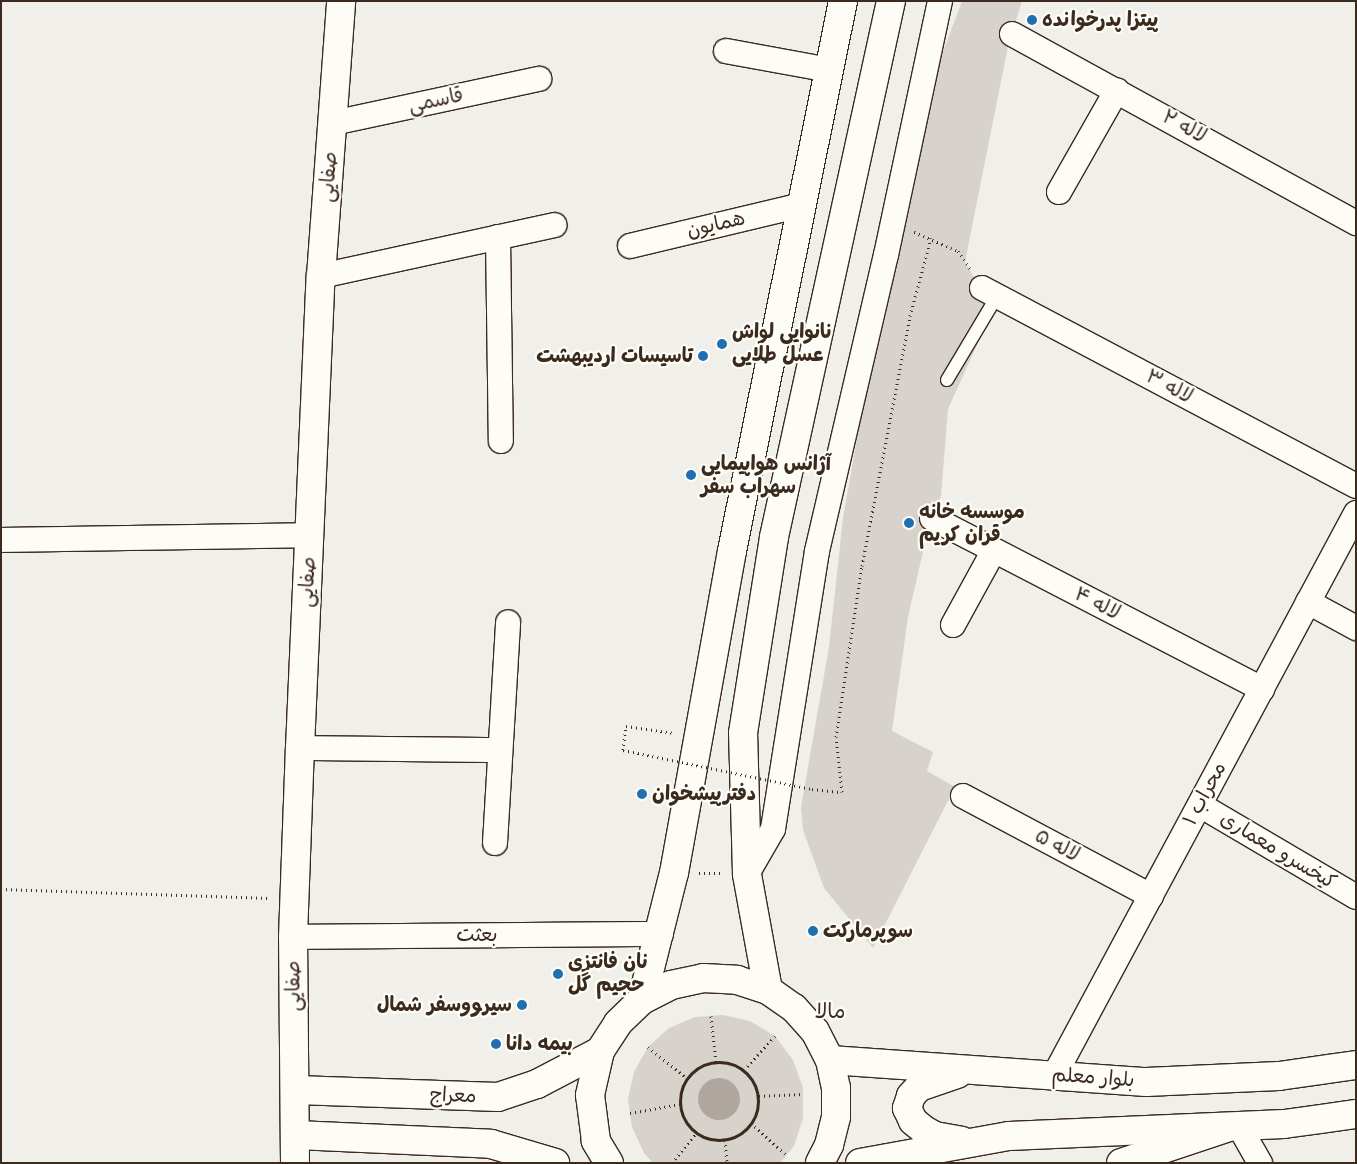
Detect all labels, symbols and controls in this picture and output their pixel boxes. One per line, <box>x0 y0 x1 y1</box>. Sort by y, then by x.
place label: پیتزا پدرخوانده <box>1042 8 1158 32</box>
marker: پیتزا پدرخوانده <box>1026 14 1038 26</box>
street label: قاسمی <box>406 83 466 119</box>
street label: لاله ۲ <box>1158 105 1210 149</box>
street label: صفایی <box>315 151 343 203</box>
street label: همایون <box>685 207 747 243</box>
place label: نانوایی لواش عسل طلایی <box>732 320 833 367</box>
marker: نانوایی لواش عسل طلایی <box>716 338 728 350</box>
place label: تاسیسات اردیبهشت <box>536 344 693 368</box>
marker: تاسیسات اردیبهشت <box>697 350 709 362</box>
street label: لاله ۳ <box>1141 365 1197 409</box>
place label: آژانس هواپیمایی سهراب سفر <box>701 452 831 499</box>
marker: آژانس هواپیمایی سهراب سفر <box>685 469 697 481</box>
place label: موسسه خانه قران کریم <box>919 500 1025 547</box>
marker: موسسه خانه قران کریم <box>903 517 915 529</box>
street label: صفایی <box>295 556 321 608</box>
street label: لاله ۴ <box>1070 582 1124 626</box>
street label: محراب ۱ <box>1178 758 1232 830</box>
place label: دفترپیشخوان <box>652 782 756 806</box>
marker: دفترپیشخوان <box>636 788 648 800</box>
street label: کیخسرو معماری <box>1216 807 1340 895</box>
street label: لاله ۵ <box>1030 824 1084 868</box>
place label: سوپرمارکت <box>823 919 913 943</box>
street label: بعثت <box>456 923 498 947</box>
marker: سوپرمارکت <box>807 925 819 937</box>
place label: نان فانتزی حجیم گل <box>568 950 648 997</box>
street label: صفایی <box>282 960 306 1012</box>
marker: نان فانتزی حجیم گل <box>552 968 564 980</box>
place label: سیرووسفر شمال <box>377 993 512 1017</box>
marker: سیرووسفر شمال <box>516 999 528 1011</box>
district label: مالا <box>815 999 845 1025</box>
place label: بیمه دانا <box>506 1032 573 1056</box>
marker: بیمه دانا <box>490 1038 502 1050</box>
street label: بلوار معلم <box>1051 1063 1135 1093</box>
street label: معراج <box>429 1083 477 1109</box>

